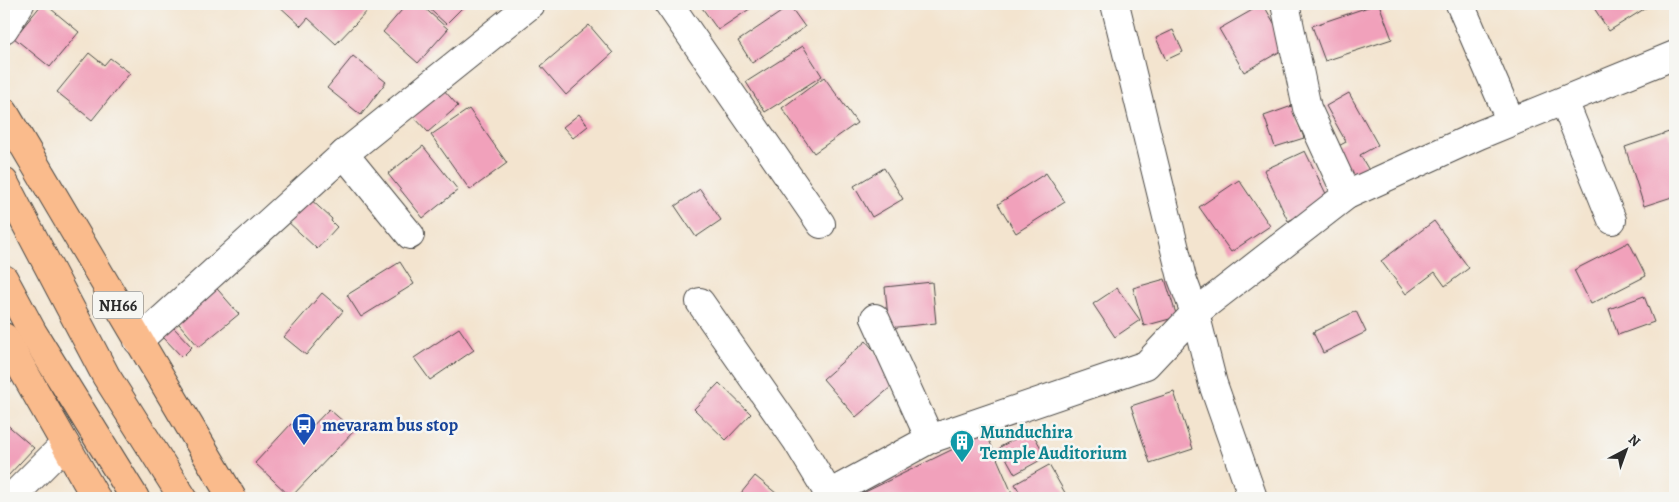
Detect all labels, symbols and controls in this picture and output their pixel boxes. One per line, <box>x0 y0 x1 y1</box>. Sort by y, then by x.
road number: NH66 <box>93 292 143 318</box>
bus stop icon: mevaram bus stop <box>291 412 317 446</box>
place label: mevaram bus stop <box>322 413 459 437</box>
place label: Munduchira Temple Auditorium <box>980 420 1127 465</box>
north arrow <box>1602 424 1652 474</box>
building icon: Munduchira Temple Auditorium <box>949 429 975 463</box>
text: N <box>1624 430 1644 451</box>

